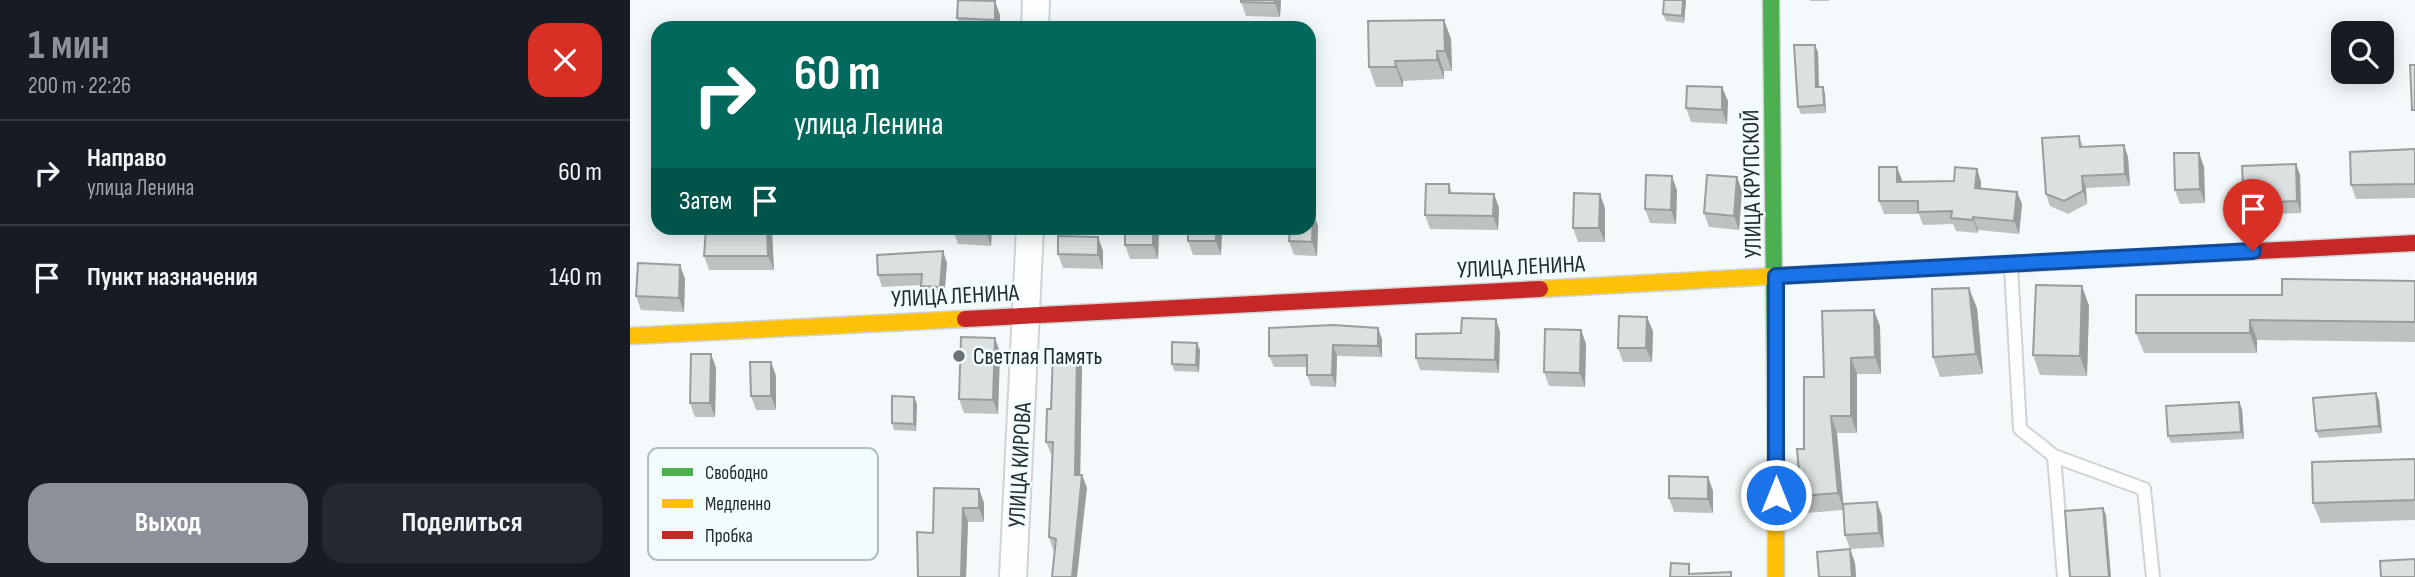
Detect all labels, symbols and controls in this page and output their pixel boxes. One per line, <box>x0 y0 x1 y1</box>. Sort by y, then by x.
text: 1 мин <box>28 20 109 71</box>
map controls <box>2331 21 2394 84</box>
button: search <box>2331 21 2394 84</box>
button: close <box>528 23 602 97</box>
text: 60 m <box>794 45 881 104</box>
icon: right <box>679 49 770 140</box>
text: 200 m · 22:26 <box>28 72 131 100</box>
text: улица Ленина <box>794 105 944 144</box>
street label: УЛИЦА КРУПСКОЙ <box>1736 109 1768 259</box>
text: Направо <box>87 143 166 174</box>
icon: right <box>28 154 66 192</box>
text: 60 m <box>558 157 602 188</box>
text: улица Ленина <box>87 174 194 202</box>
pin <box>2223 179 2283 251</box>
icon: arrive <box>746 182 784 220</box>
text: Затем <box>679 186 732 217</box>
icon: arrive <box>2234 190 2272 228</box>
street label: УЛИЦА ЛЕНИНА <box>1456 249 1586 285</box>
icon: arrive <box>28 259 66 297</box>
text: Пункт назначения <box>87 262 258 293</box>
text: 140 m <box>550 262 602 293</box>
street label: УЛИЦА ЛЕНИНА <box>890 278 1020 314</box>
place label: Светлая Память <box>973 342 1103 371</box>
marker: Светлая Память <box>951 348 967 364</box>
street label: УЛИЦА КИРОВА <box>1002 401 1038 528</box>
legend <box>648 448 878 560</box>
position arrow <box>1739 458 1813 532</box>
text: Свободно <box>705 462 768 485</box>
button: Выход <box>28 483 308 563</box>
button: Поделиться <box>322 483 602 563</box>
text: Медленно <box>705 493 771 516</box>
text: Пробка <box>705 525 753 548</box>

